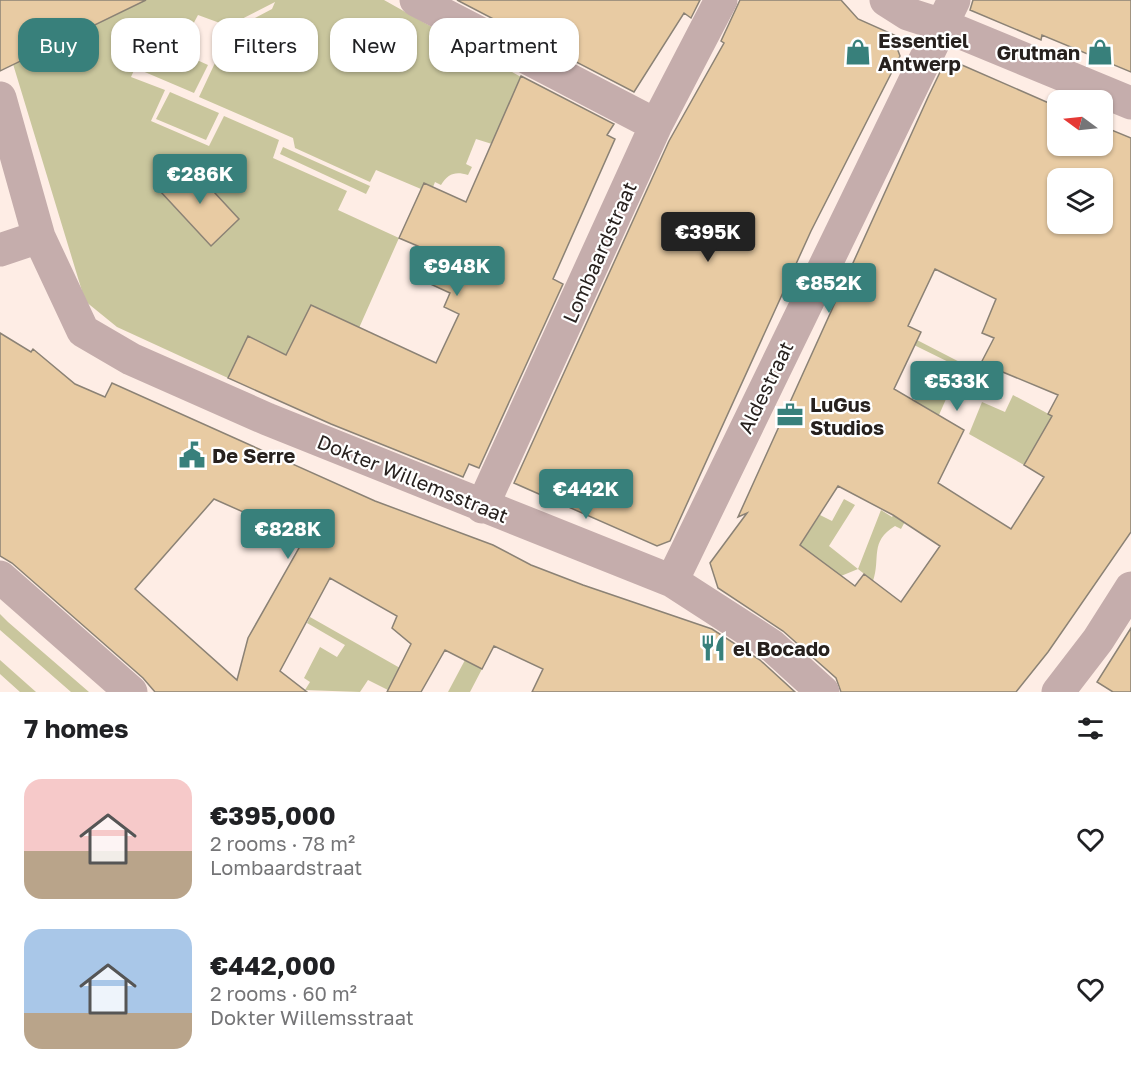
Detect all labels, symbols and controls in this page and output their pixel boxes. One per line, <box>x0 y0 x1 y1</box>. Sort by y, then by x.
chip: Buy <box>18 18 99 72</box>
chip: Rent <box>111 18 200 72</box>
chip: Filters <box>212 18 318 72</box>
chip: New <box>330 18 417 72</box>
chip: Apartment <box>429 18 579 72</box>
place label: Essentiel Antwerp <box>878 28 969 75</box>
shop icon: Essentiel Antwerp <box>843 37 873 67</box>
shop icon: Grutman <box>1085 37 1115 67</box>
place label: Grutman <box>996 40 1080 64</box>
north arrow <box>1047 90 1113 156</box>
map controls <box>1047 90 1113 234</box>
pin: €286K <box>158 154 242 205</box>
text: €286K <box>167 161 233 185</box>
button: layers <box>1047 168 1113 234</box>
street label: Lombaardstraat <box>557 178 641 326</box>
pin: €395K <box>666 212 750 263</box>
text: €395K <box>675 219 741 243</box>
pin: €948K <box>415 246 499 297</box>
text: €948K <box>424 253 490 277</box>
pin: €852K <box>787 263 871 314</box>
text: €852K <box>796 270 862 294</box>
street label: Aldestraat <box>732 337 798 437</box>
pin: €533K <box>915 361 999 412</box>
text: €533K <box>924 368 990 392</box>
place label: LuGus Studios <box>810 392 884 439</box>
office icon: LuGus Studios <box>775 400 805 430</box>
street label: Dokter Willemsstraat <box>314 429 512 527</box>
public building icon: De Serre <box>177 440 207 470</box>
place label: De Serre <box>212 443 296 467</box>
pin: €442K <box>544 469 628 520</box>
text: €442K <box>553 476 619 500</box>
pin: €828K <box>246 509 330 560</box>
text: €828K <box>255 516 321 540</box>
restaurant icon: el Bocado <box>698 633 728 663</box>
place label: el Bocado <box>733 636 830 660</box>
icon: filters <box>1074 712 1107 745</box>
text: 7 homes <box>24 713 129 744</box>
text: €395,000 <box>210 800 336 831</box>
icon: home <box>72 803 144 875</box>
icon: heart <box>1074 823 1107 856</box>
text: 2 rooms · 78 m² <box>210 831 355 855</box>
text: Lombaardstraat <box>210 855 362 879</box>
text: €442,000 <box>210 950 336 981</box>
icon: home <box>72 953 144 1025</box>
icon: heart <box>1074 973 1107 1006</box>
text: 2 rooms · 60 m² <box>210 981 357 1005</box>
text: Dokter Willemsstraat <box>210 1005 414 1029</box>

